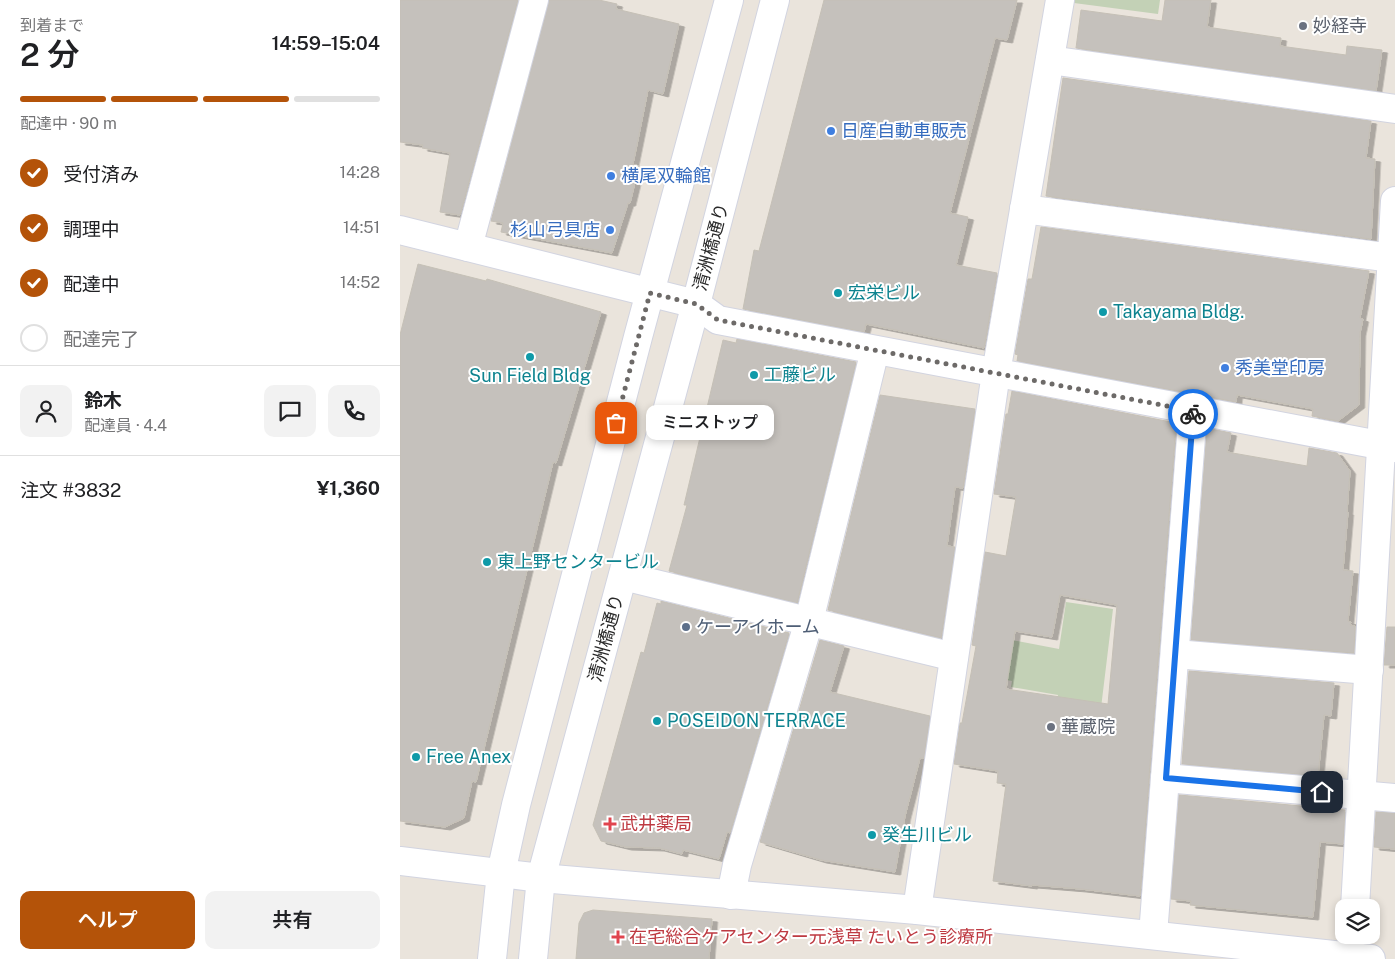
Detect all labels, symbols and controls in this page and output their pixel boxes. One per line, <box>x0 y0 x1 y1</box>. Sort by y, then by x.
place label: 妙経寺 <box>1313 15 1367 36</box>
text: 到着まで <box>20 16 84 35</box>
marker: 妙経寺 <box>1297 20 1309 32</box>
text: 14:59–15:04 <box>271 32 380 54</box>
text: 2 分 <box>20 36 79 73</box>
text: 配達中 · 90 m <box>20 114 117 133</box>
place label: 日産自動車販売 <box>841 120 967 141</box>
marker: 日産自動車販売 <box>825 125 837 137</box>
icon: check <box>20 159 48 187</box>
text: 受付済み <box>63 163 139 185</box>
text: 14:28 <box>340 163 380 182</box>
place label: 横尾双輪館 <box>621 165 711 186</box>
marker: 横尾双輪館 <box>605 170 617 182</box>
street label: 清洲橋通り <box>689 201 732 293</box>
icon: check <box>20 214 48 242</box>
text: 調理中 <box>63 218 120 240</box>
text: 14:51 <box>343 218 380 237</box>
place label: 杉山弓具店 <box>510 219 600 240</box>
marker: 杉山弓具店 <box>604 224 616 236</box>
icon: check <box>20 269 48 297</box>
text: 配達中 <box>63 273 120 295</box>
text: 14:52 <box>340 273 380 292</box>
place label: 宏栄ビル <box>848 282 920 303</box>
marker: 宏栄ビル <box>832 287 844 299</box>
place label: Takayama Bldg. <box>1113 301 1244 322</box>
marker: Takayama Bldg. <box>1097 306 1109 318</box>
text: 配達完了 <box>63 328 139 350</box>
marker: Sun Field Bldg <box>524 351 536 363</box>
place label: 秀美堂印房 <box>1235 357 1325 378</box>
marker: 秀美堂印房 <box>1219 362 1231 374</box>
place label: 工藤ビル <box>764 364 836 385</box>
place label: Sun Field Bldg <box>469 365 591 386</box>
marker: 工藤ビル <box>748 369 760 381</box>
button: person <box>20 385 72 437</box>
button: chat <box>264 385 316 437</box>
button: phone <box>328 385 380 437</box>
text: 鈴木 <box>84 389 122 411</box>
courier <box>1168 389 1218 439</box>
icon: bike <box>1179 400 1207 428</box>
pin <box>595 402 637 444</box>
callout: ミニストップ <box>646 406 774 440</box>
icon: bag <box>602 409 630 437</box>
text: ミニストップ <box>662 413 758 432</box>
text: 配達員 · 4.4 <box>84 416 167 435</box>
text: ¥1,360 <box>317 477 380 499</box>
text: 注文 #3832 <box>20 479 121 501</box>
place label: 東上野センタービル <box>497 551 659 572</box>
marker: 東上野センタービル <box>481 556 493 568</box>
street label: 清洲橋通り <box>584 592 627 684</box>
place label: ケーアイホーム <box>696 616 820 637</box>
marker: ケーアイホーム <box>680 621 692 633</box>
place label: POSEIDON TERRACE <box>667 710 846 731</box>
marker: POSEIDON TERRACE <box>651 715 663 727</box>
place label: 華蔵院 <box>1061 716 1115 737</box>
marker: 華蔵院 <box>1045 721 1057 733</box>
place label: Free Anex <box>426 746 511 767</box>
marker: Free Anex <box>410 751 422 763</box>
pin <box>1301 771 1343 813</box>
icon: home <box>1308 778 1336 806</box>
place label: 武井薬局 <box>620 813 692 834</box>
marker: 武井薬局 <box>604 818 616 830</box>
place label: 癸生川ビル <box>882 824 972 845</box>
marker: 癸生川ビル <box>866 829 878 841</box>
button: ヘルプ <box>20 891 195 949</box>
button: 共有 <box>205 891 380 949</box>
map controls <box>1335 899 1380 944</box>
button: layers <box>1335 899 1380 944</box>
place label: 在宅総合ケアセンター元浅草 たいとう診療所 <box>629 926 993 947</box>
marker: 在宅総合ケアセンター元浅草 たいとう診療所 <box>611 930 625 944</box>

